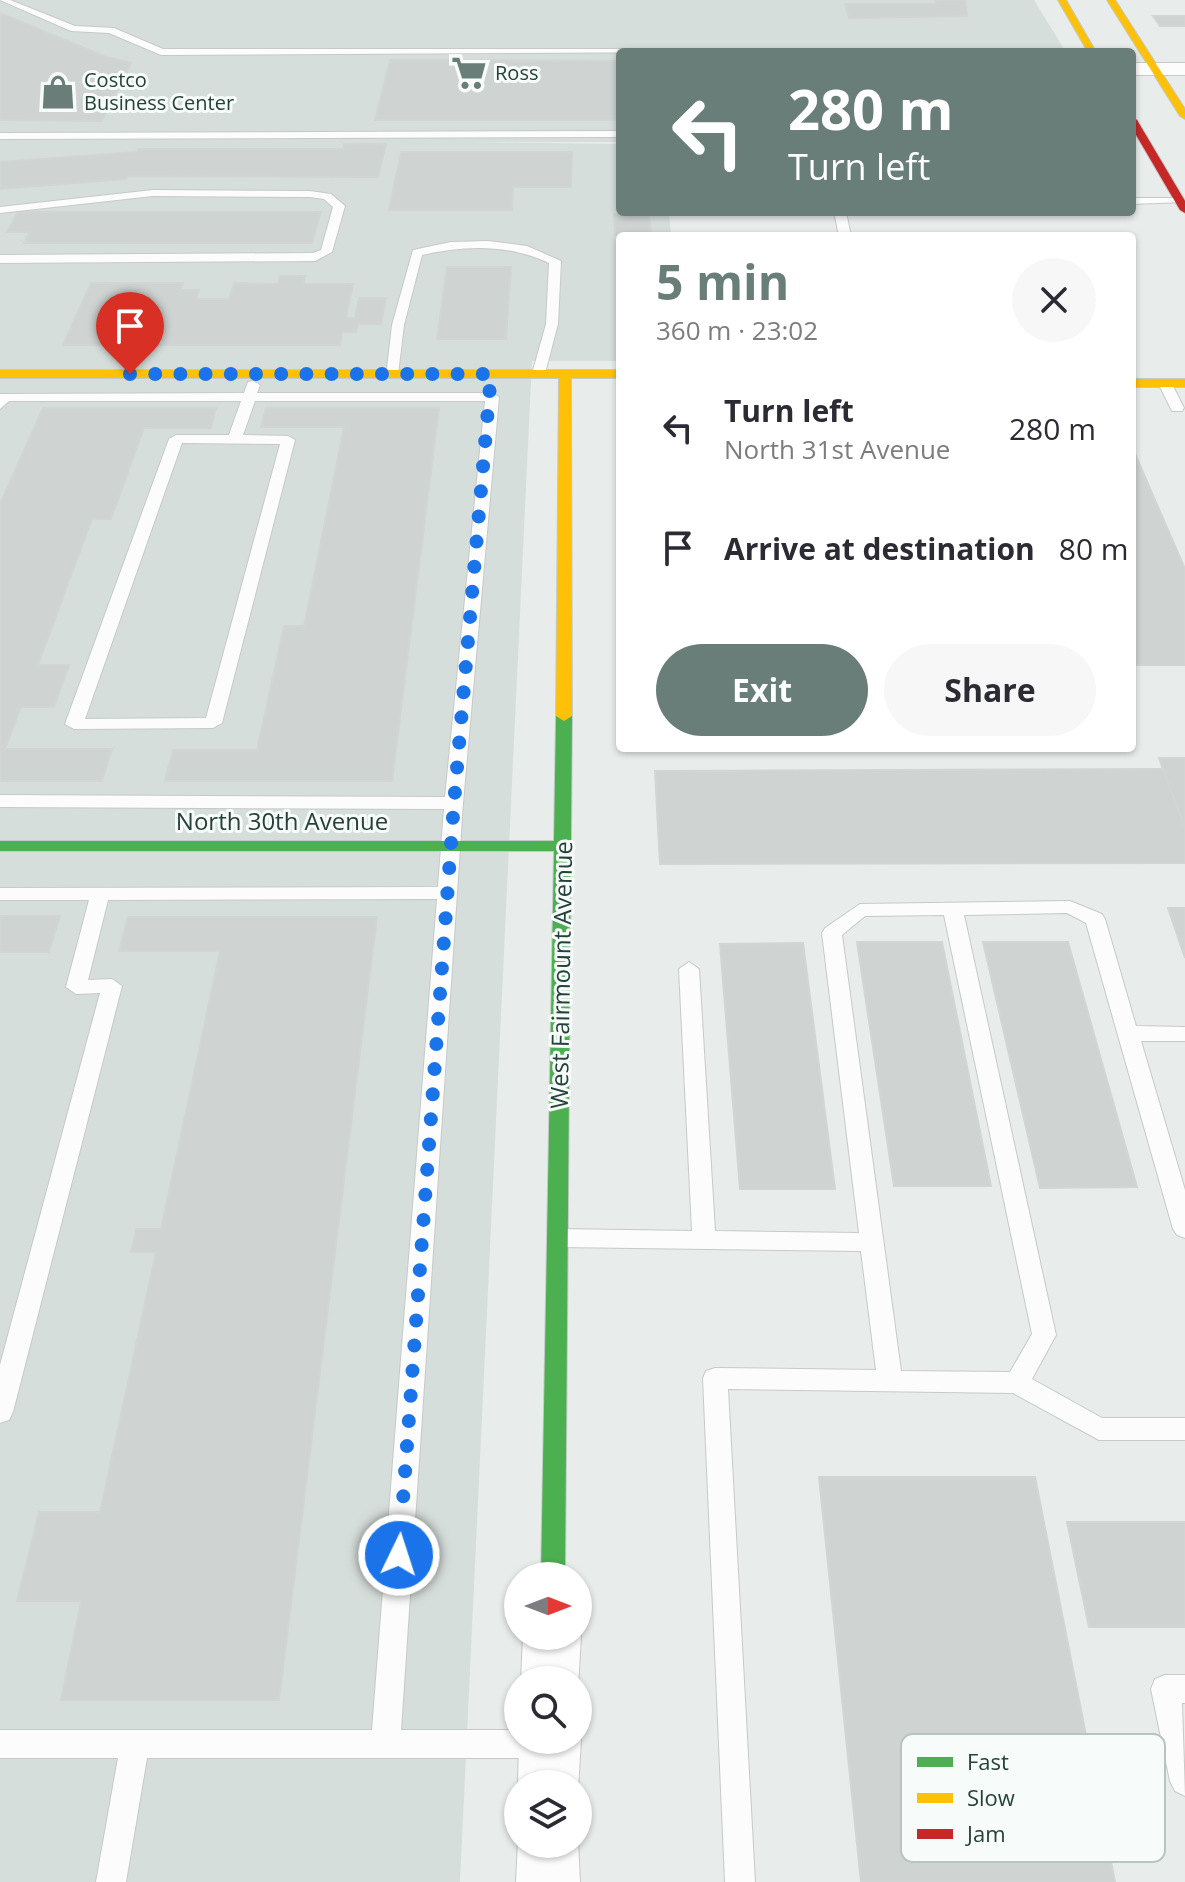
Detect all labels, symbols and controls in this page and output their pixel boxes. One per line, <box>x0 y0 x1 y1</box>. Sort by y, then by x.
supermarket icon: Ross <box>450 54 488 92</box>
place label: Ross <box>495 59 538 86</box>
place label: Costco Business Center <box>84 66 234 116</box>
text: 280 m <box>788 70 954 146</box>
shop icon: Costco Business Center <box>39 73 77 111</box>
icon: left <box>656 80 760 184</box>
text: Turn left <box>788 142 930 191</box>
text: 5 min <box>656 249 789 314</box>
button: close <box>1012 258 1096 342</box>
pin <box>96 292 164 374</box>
icon: arrive <box>108 304 152 348</box>
text: 360 m · 23:02 <box>656 312 818 348</box>
text: Turn left <box>724 390 854 431</box>
icon: left <box>656 406 700 450</box>
text: 280 m <box>1009 408 1096 449</box>
text: North 31st Avenue <box>724 431 950 467</box>
icon: arrive <box>656 526 700 570</box>
text: Arrive at destination <box>724 528 1035 569</box>
text: 80 m <box>1059 528 1129 569</box>
button: Exit <box>656 644 868 736</box>
button: Share <box>884 644 1096 736</box>
street label: North 30th Avenue <box>176 804 388 837</box>
street label: West Fairmount Avenue <box>542 841 579 1109</box>
position arrow <box>357 1513 441 1597</box>
north arrow <box>504 1562 592 1650</box>
map controls <box>504 1562 592 1858</box>
button: search <box>504 1666 592 1754</box>
legend <box>901 1734 1165 1862</box>
text: Fast <box>967 1746 1009 1776</box>
button: layers <box>504 1770 592 1858</box>
text: Slow <box>967 1782 1015 1812</box>
text: Jam <box>965 1818 1006 1848</box>

